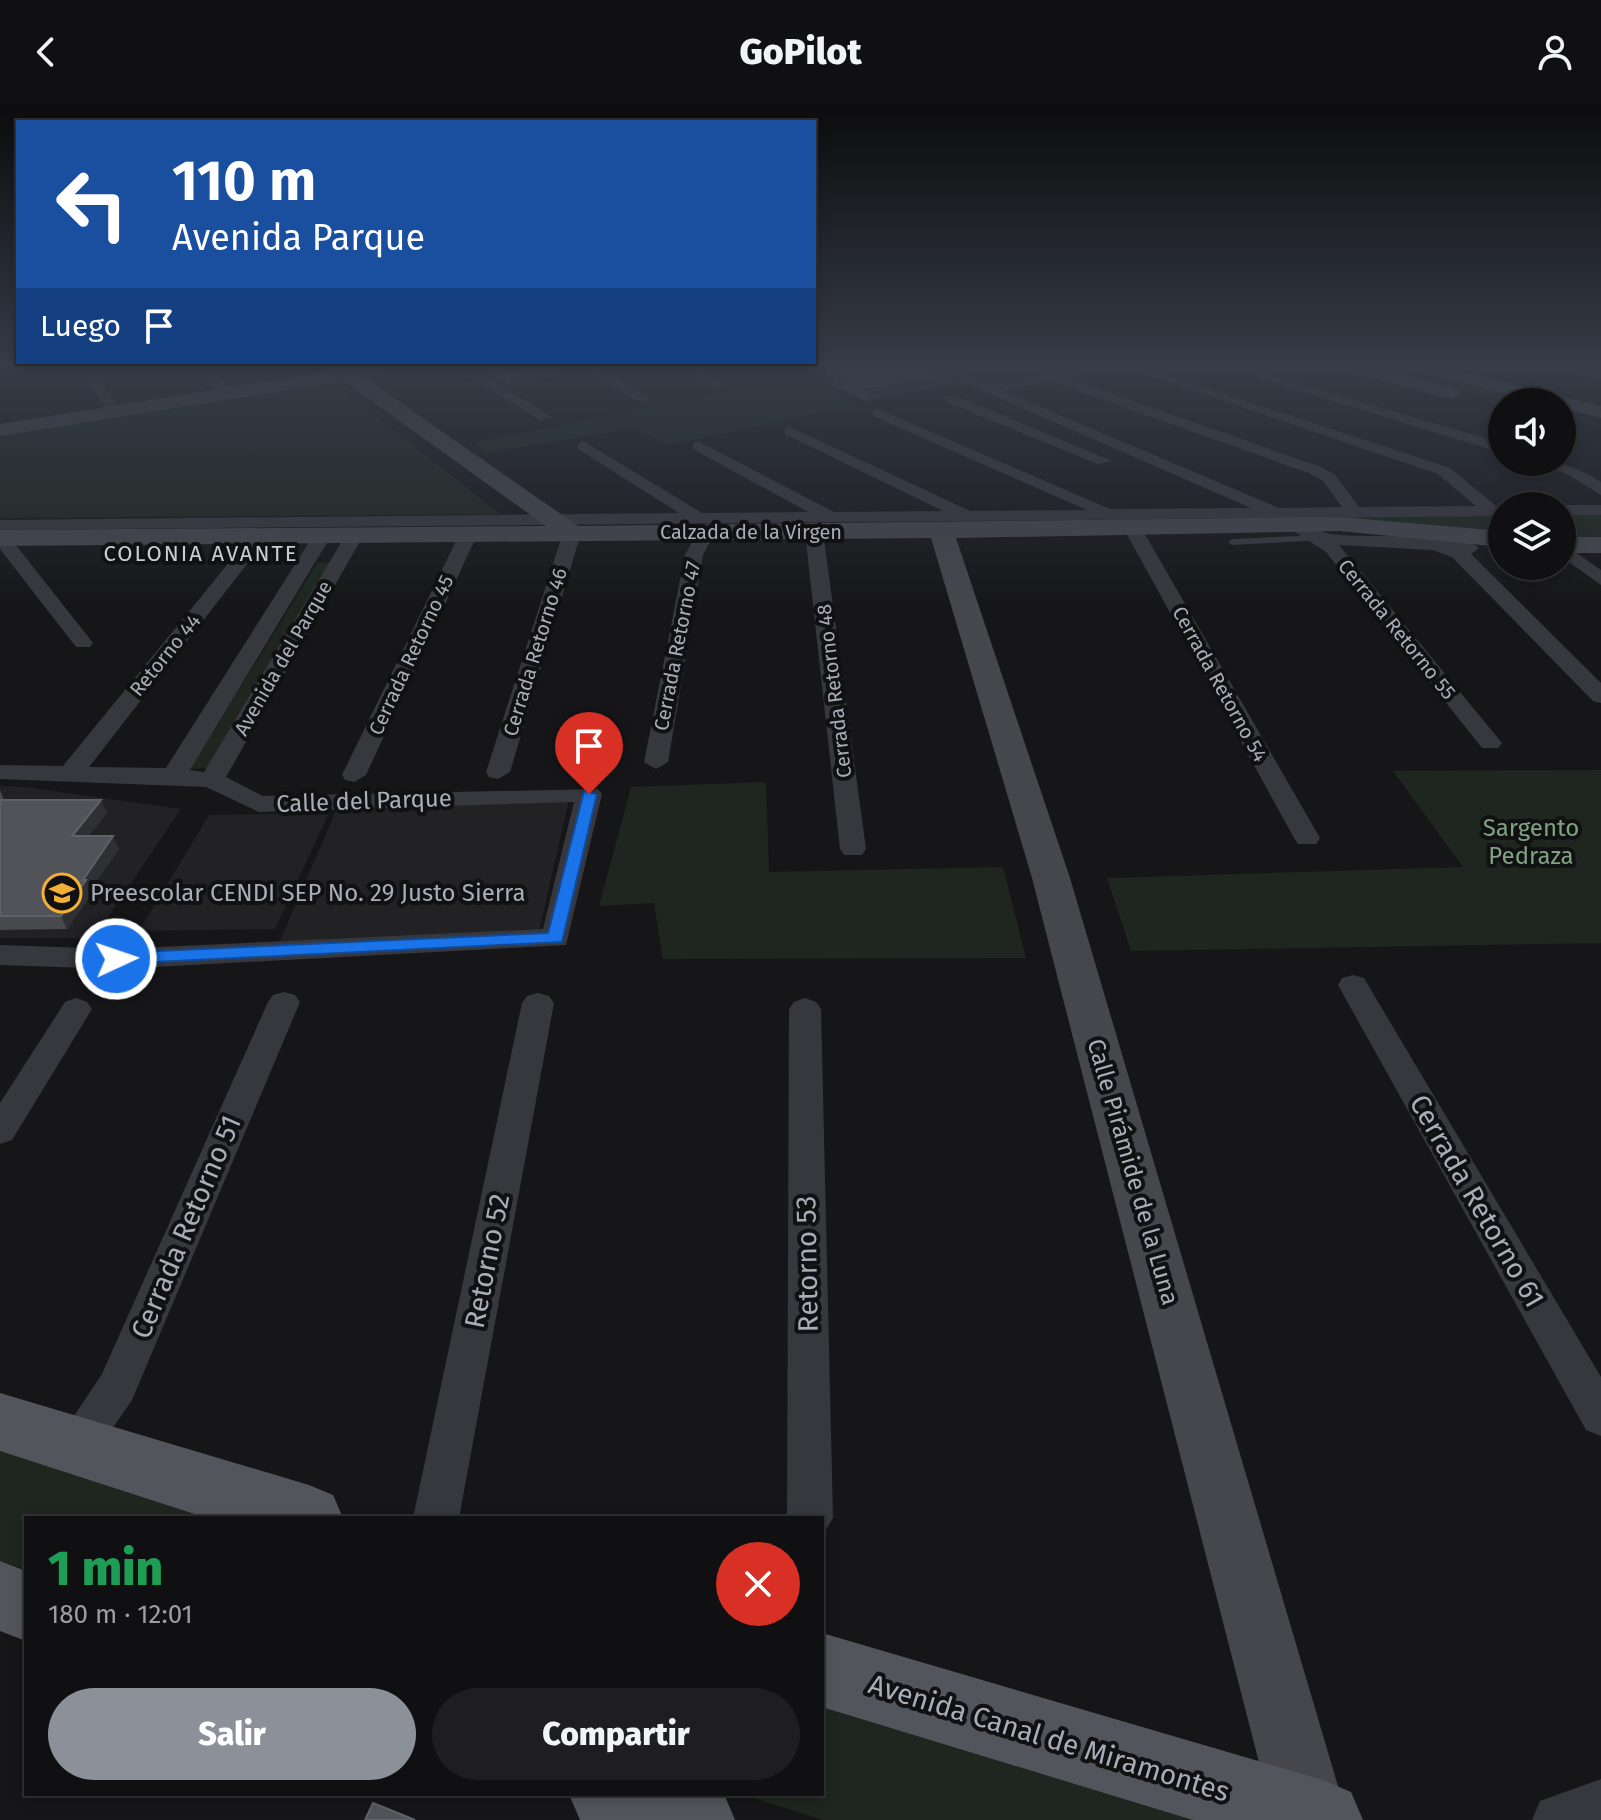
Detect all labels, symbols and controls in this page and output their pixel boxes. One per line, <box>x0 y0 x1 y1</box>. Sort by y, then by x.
icon: back <box>24 30 68 74</box>
text: GoPilot <box>739 30 862 74</box>
icon: person <box>1533 30 1577 74</box>
text: 110 m <box>172 148 316 215</box>
icon: left <box>40 152 144 256</box>
text: Avenida Parque <box>172 216 425 260</box>
icon: arrive <box>137 304 181 348</box>
text: Luego <box>40 308 121 344</box>
map controls <box>1488 388 1576 580</box>
button: sound <box>1488 388 1576 476</box>
button: layers <box>1488 492 1576 580</box>
street label: Calzada de la Virgen <box>660 520 842 544</box>
district label: COLONIA AVANTE <box>103 540 299 567</box>
street label: Cerrada Retorno 55 <box>1333 554 1461 704</box>
street label: Cerrada Retorno 47 <box>649 559 705 733</box>
street label: Cerrada Retorno 46 <box>498 565 572 739</box>
street label: Cerrada Retorno 45 <box>363 571 459 739</box>
street label: Avenida del Parque <box>229 576 337 740</box>
street label: Cerrada Retorno 54 <box>1167 602 1273 766</box>
street label: Cerrada Retorno 48 <box>811 603 857 779</box>
street label: Retorno 44 <box>125 609 206 701</box>
pin <box>555 712 623 794</box>
icon: arrive <box>567 724 611 768</box>
street label: Calle del Parque <box>276 784 452 818</box>
park label: Sargento Pedraza <box>1483 814 1579 870</box>
school or university icon: Preescolar CENDI SEP No. 29 Justo Sierra <box>41 872 83 914</box>
place label: Preescolar CENDI SEP No. 29 Justo Sierra <box>90 879 526 907</box>
position arrow <box>74 917 158 1001</box>
street label: Calle Pirámide de la Luna <box>1082 1036 1184 1308</box>
street label: Cerrada Retorno 61 <box>1403 1089 1551 1313</box>
street label: Cerrada Retorno 51 <box>124 1110 248 1344</box>
street label: Retorno 52 <box>458 1191 516 1331</box>
street label: Retorno 53 <box>789 1195 825 1333</box>
text: 1 min <box>48 1540 163 1598</box>
button: close <box>716 1542 800 1626</box>
text: 180 m · 12:01 <box>48 1599 193 1630</box>
street label: Avenida Canal de Miramontes <box>865 1667 1233 1809</box>
button: Salir <box>48 1688 416 1780</box>
button: Compartir <box>432 1688 800 1780</box>

